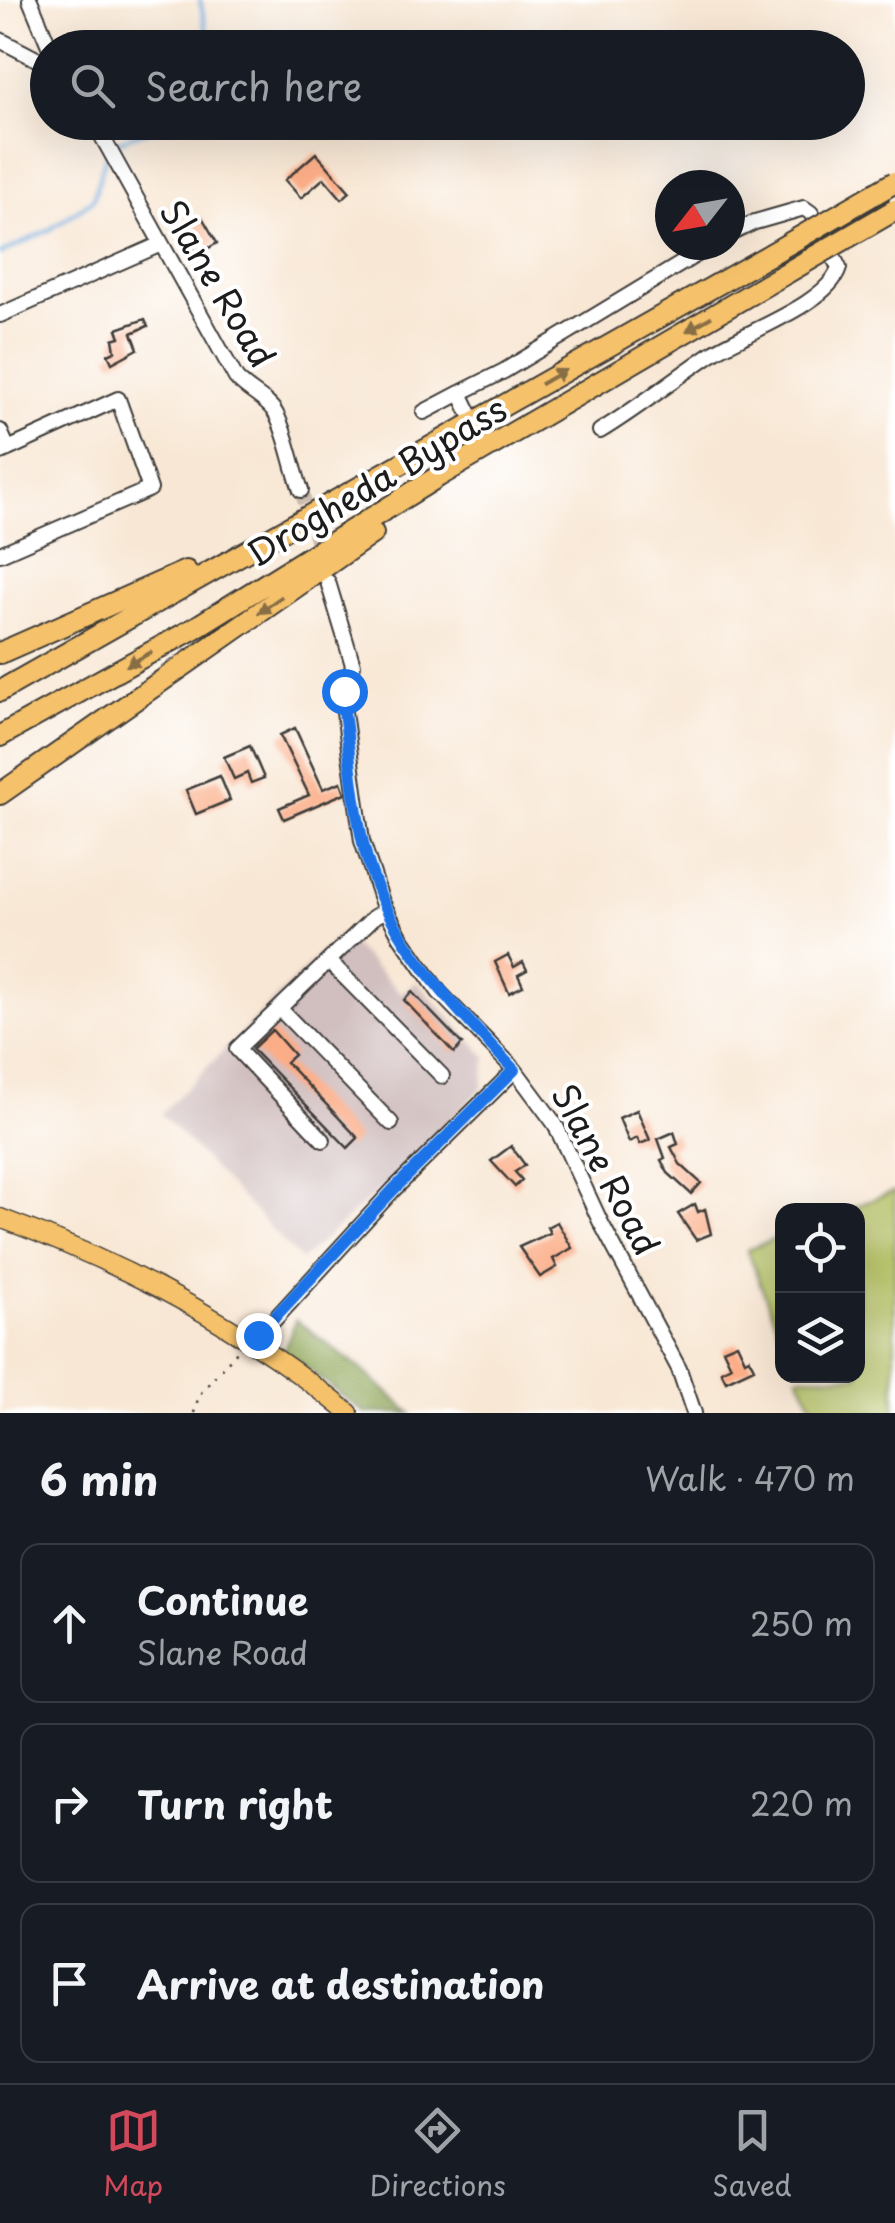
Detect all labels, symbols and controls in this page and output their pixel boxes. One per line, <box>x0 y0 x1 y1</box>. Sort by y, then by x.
search box <box>30 30 865 140</box>
text: Search here <box>145 57 362 114</box>
icon: search <box>65 58 120 113</box>
north arrow <box>655 170 745 260</box>
street label: Slane Road <box>148 189 290 377</box>
one-way arrow <box>685 315 713 332</box>
one-way arrow <box>539 369 567 387</box>
street label: Drogheda Bypass <box>236 381 516 579</box>
one-way arrow <box>257 595 284 614</box>
one-way arrow <box>124 651 153 668</box>
route start <box>322 669 368 715</box>
street label: Slane Road <box>540 1074 674 1264</box>
map controls <box>775 1203 865 1383</box>
button: locate <box>775 1203 865 1293</box>
button: layers <box>775 1293 865 1383</box>
route end <box>236 1313 282 1359</box>
text: 6 min <box>40 1447 159 1510</box>
text: Walk · 470 m <box>645 1454 855 1502</box>
text: Continue <box>137 1571 308 1628</box>
icon: ahead <box>42 1596 97 1651</box>
text: 250 m <box>750 1599 853 1647</box>
text: Slane Road <box>137 1628 308 1676</box>
text: Turn right <box>137 1775 333 1832</box>
icon: right <box>42 1776 97 1831</box>
text: 220 m <box>750 1779 853 1827</box>
text: Arrive at destination <box>137 1955 545 2012</box>
icon: arrive <box>42 1956 97 2011</box>
tab: Map <box>103 2103 163 2206</box>
tab: Directions <box>370 2103 506 2206</box>
tab: Saved <box>712 2103 792 2206</box>

